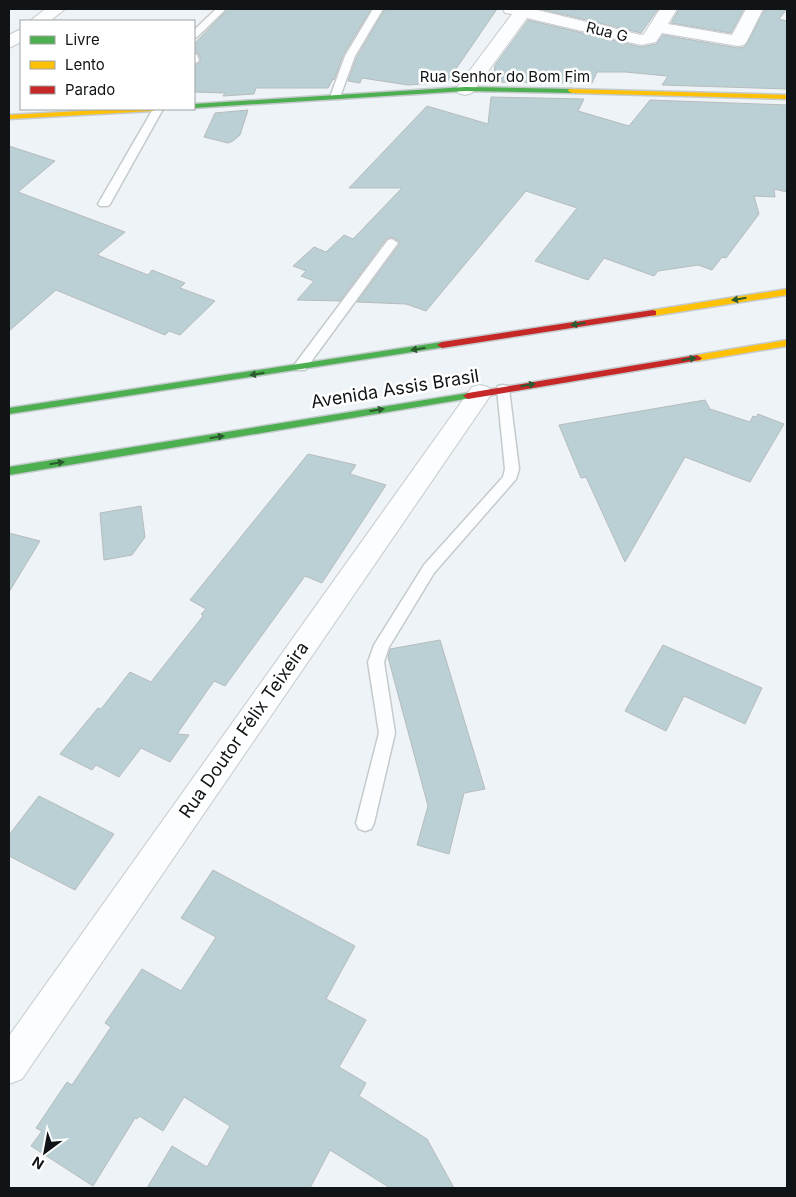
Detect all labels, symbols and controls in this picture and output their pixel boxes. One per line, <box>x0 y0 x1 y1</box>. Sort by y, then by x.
street label: Rua G <box>584 17 630 46</box>
legend <box>20 20 195 110</box>
text: Livre <box>65 30 100 49</box>
text: Lento <box>65 55 105 74</box>
street label: Rua Senhor do Bom Fim <box>420 67 590 86</box>
text: Parado <box>65 80 115 99</box>
one-way arrow <box>731 296 747 304</box>
one-way arrow <box>570 321 586 329</box>
one-way arrow <box>410 345 426 353</box>
one-way arrow <box>681 355 697 363</box>
street label: Avenida Assis Brasil <box>309 365 480 412</box>
one-way arrow <box>249 370 265 378</box>
one-way arrow <box>520 381 536 389</box>
one-way arrow <box>370 406 386 414</box>
one-way arrow <box>210 432 226 440</box>
one-way arrow <box>49 459 65 467</box>
street label: Rua Doutor Félix Teixeira <box>175 638 313 822</box>
north arrow <box>20 1127 70 1177</box>
text: N <box>29 1153 47 1173</box>

